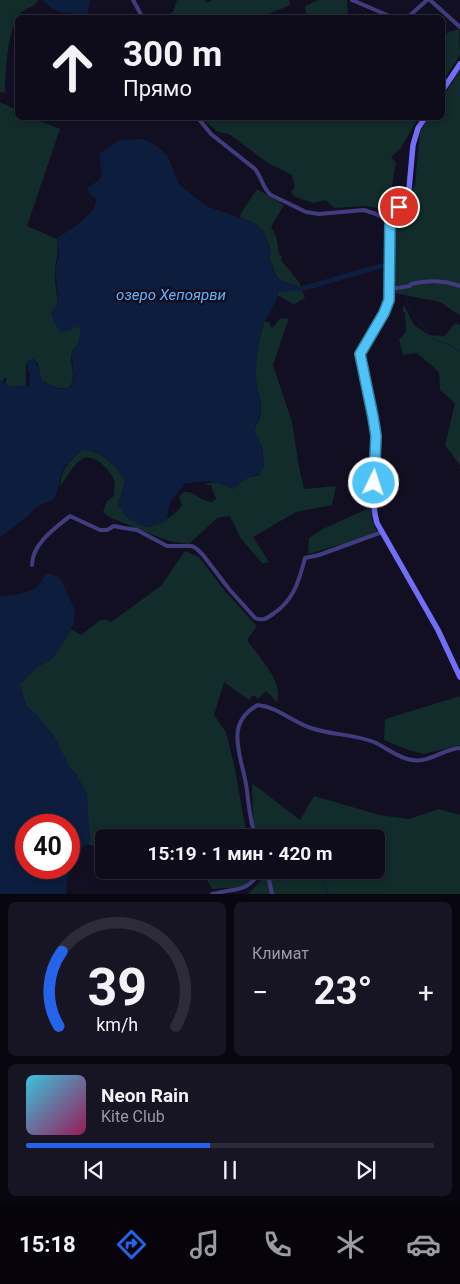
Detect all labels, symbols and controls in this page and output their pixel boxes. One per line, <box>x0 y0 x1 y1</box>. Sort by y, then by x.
text: 300 m <box>123 34 222 75</box>
icon: ahead <box>40 35 105 100</box>
text: Прямо <box>123 76 192 101</box>
pin <box>378 186 420 228</box>
icon: arrive <box>385 193 413 221</box>
water label: озеро Хепоярви <box>116 286 226 304</box>
position arrow <box>347 456 399 508</box>
speed limit sign: 40 <box>15 814 80 879</box>
text: 15:19 · 1 мин · 420 m <box>148 842 332 865</box>
text: Климат <box>252 944 309 963</box>
text: 39 <box>87 957 147 1018</box>
text: 23° <box>314 969 372 1013</box>
text: − <box>252 976 268 1009</box>
text: + <box>418 976 434 1009</box>
text: km/h <box>96 1014 138 1035</box>
text: Neon Rain <box>101 1084 189 1107</box>
text: Kite Club <box>101 1107 165 1126</box>
icon: previous <box>80 1156 108 1184</box>
icon: pause <box>216 1156 244 1184</box>
icon: next <box>352 1156 380 1184</box>
icon: directions <box>114 1227 149 1262</box>
icon: music <box>187 1227 222 1262</box>
icon: phone <box>260 1227 295 1262</box>
icon: climate <box>333 1227 368 1262</box>
icon: car <box>406 1227 441 1262</box>
text: 15:18 <box>19 1232 76 1257</box>

